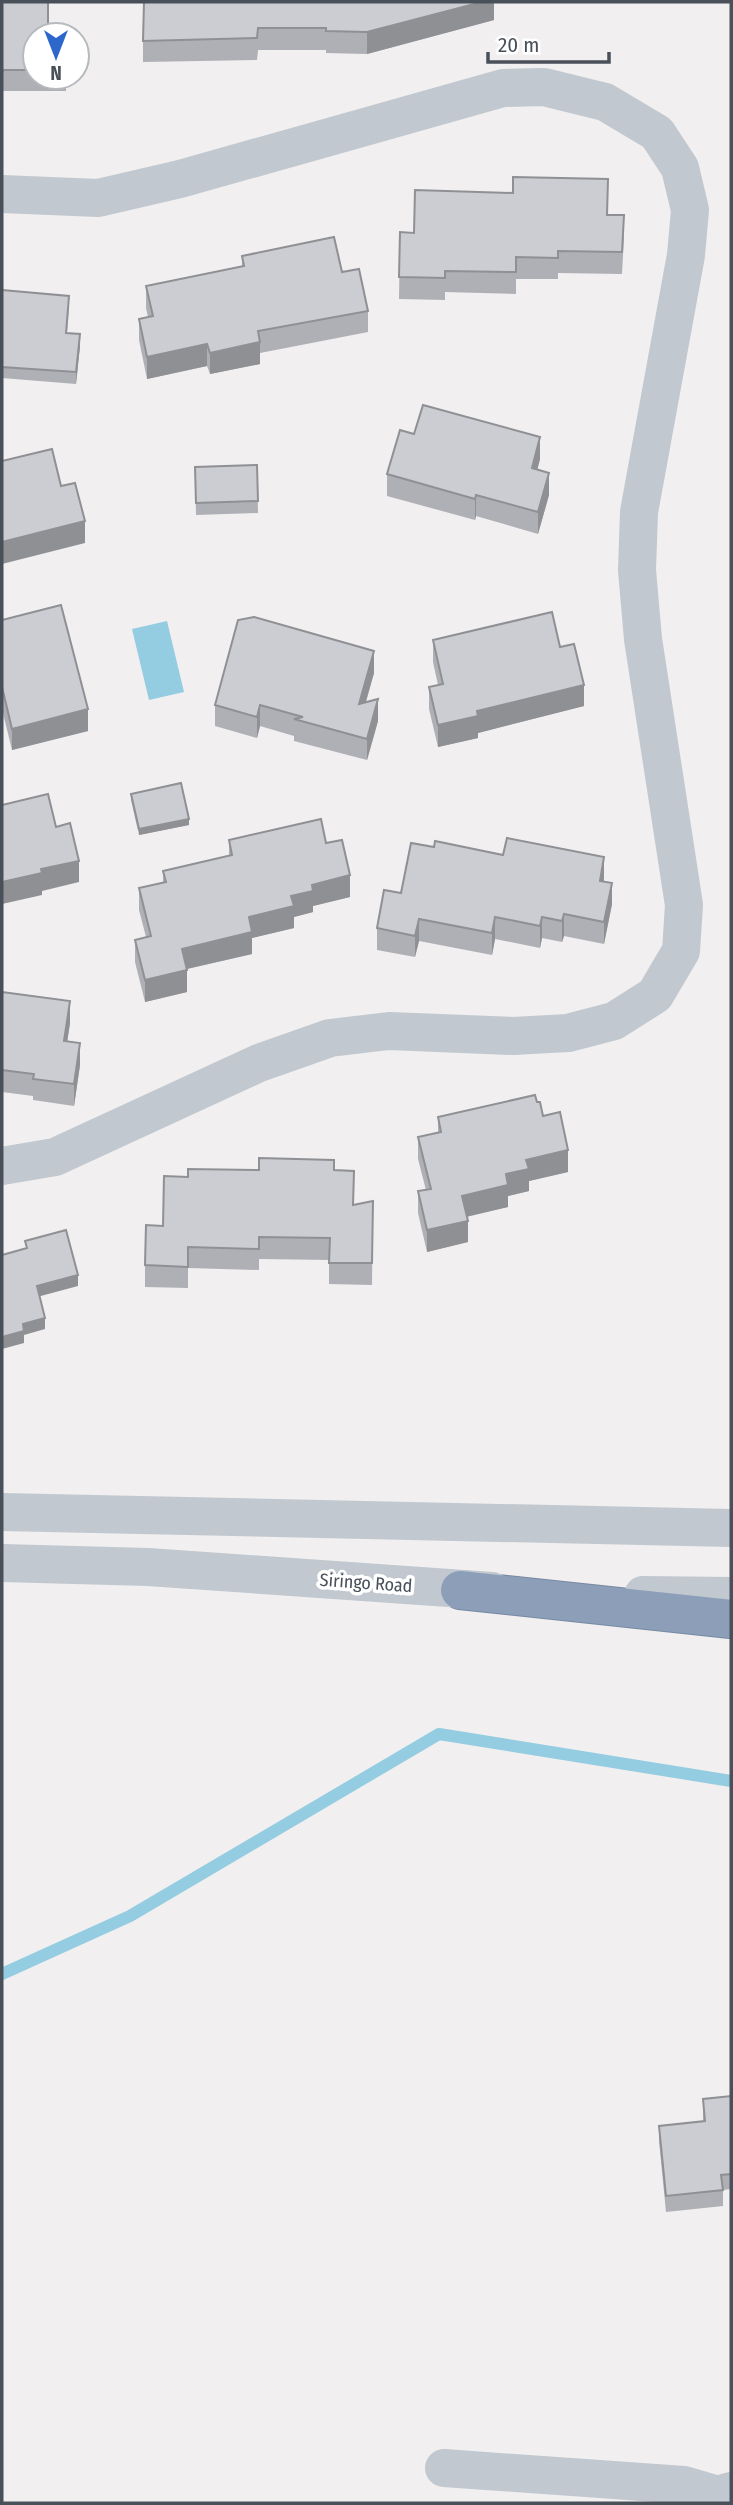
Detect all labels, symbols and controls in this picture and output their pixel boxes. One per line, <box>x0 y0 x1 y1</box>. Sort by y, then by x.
north arrow <box>21 21 91 91</box>
scale bar <box>488 21 609 65</box>
text: 20 m <box>498 32 539 58</box>
text: N <box>50 61 62 84</box>
street label: Siringo Road <box>319 1569 413 1597</box>

